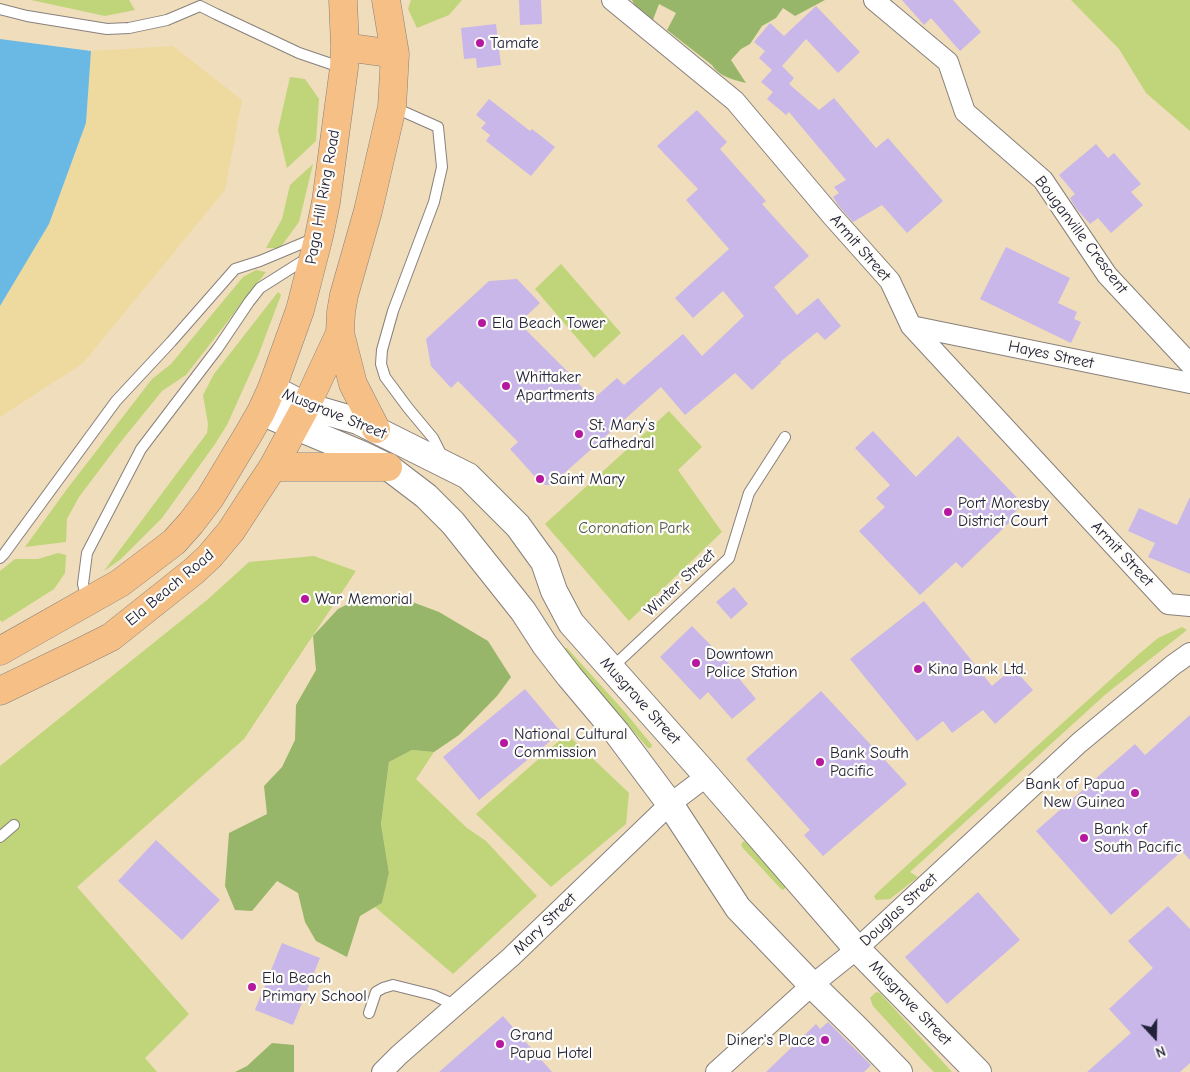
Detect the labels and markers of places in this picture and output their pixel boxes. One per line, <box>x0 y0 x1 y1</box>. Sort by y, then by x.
place label: Tamate <box>490 33 539 53</box>
marker: Tamate <box>474 37 486 49</box>
place label: Ela Beach Tower <box>492 313 605 333</box>
marker: Ela Beach Tower <box>476 317 488 329</box>
place label: Whittaker Apartments <box>516 367 594 405</box>
marker: Whittaker Apartments <box>500 380 512 392</box>
place label: St. Mary’s Cathedral <box>589 415 655 453</box>
marker: St. Mary’s Cathedral <box>573 428 585 440</box>
place label: Saint Mary <box>550 469 625 489</box>
marker: Saint Mary <box>534 473 546 485</box>
place label: Port Moresby District Court <box>958 493 1049 531</box>
marker: Port Moresby District Court <box>942 506 954 518</box>
place label: War Memorial <box>315 589 413 609</box>
marker: War Memorial <box>299 593 311 605</box>
place label: Downtown Police Station <box>706 644 798 682</box>
marker: Downtown Police Station <box>690 657 702 669</box>
place label: Kina Bank Ltd. <box>928 659 1026 679</box>
marker: Kina Bank Ltd. <box>912 663 924 675</box>
place label: National Cultural Commission <box>514 724 627 762</box>
marker: National Cultural Commission <box>498 737 510 749</box>
place label: Bank South Pacific <box>830 743 909 781</box>
marker: Bank South Pacific <box>814 756 826 768</box>
place label: Bank of Papua New Guinea <box>1025 774 1125 812</box>
marker: Bank of Papua New Guinea <box>1129 787 1141 799</box>
place label: Bank of South Pacific <box>1094 819 1182 857</box>
marker: Bank of South Pacific <box>1078 832 1090 844</box>
place label: Ela Beach Primary School <box>262 968 367 1006</box>
marker: Ela Beach Primary School <box>246 981 258 993</box>
place label: Grand Papua Hotel <box>510 1025 592 1063</box>
place label: Diner's Place <box>727 1030 815 1050</box>
marker: Diner's Place <box>819 1034 831 1046</box>
marker: Grand Papua Hotel <box>494 1038 506 1050</box>

